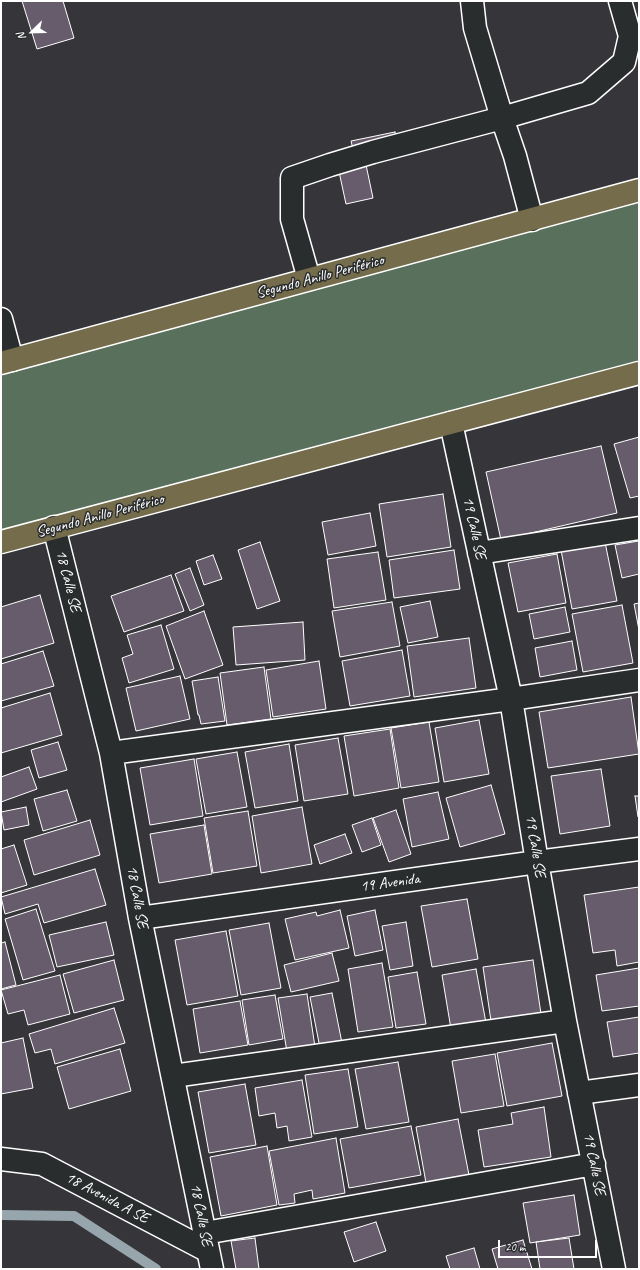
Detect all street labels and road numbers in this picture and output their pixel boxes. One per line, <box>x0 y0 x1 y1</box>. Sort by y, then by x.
street label: Segundo Anillo Periférico <box>254 251 386 303</box>
street label: Segundo Anillo Periférico <box>34 490 166 542</box>
street label: 19 Calle SE <box>458 495 490 561</box>
street label: 18 Calle SE <box>51 548 85 614</box>
street label: 19 Calle SE <box>521 813 549 879</box>
street label: 18 Calle SE <box>122 864 152 930</box>
street label: 19 Avenida <box>359 869 421 897</box>
street label: 19 Calle SE <box>579 1131 609 1197</box>
street label: 18 Avenida A SE <box>62 1168 152 1228</box>
street label: 18 Calle SE <box>186 1182 216 1248</box>

